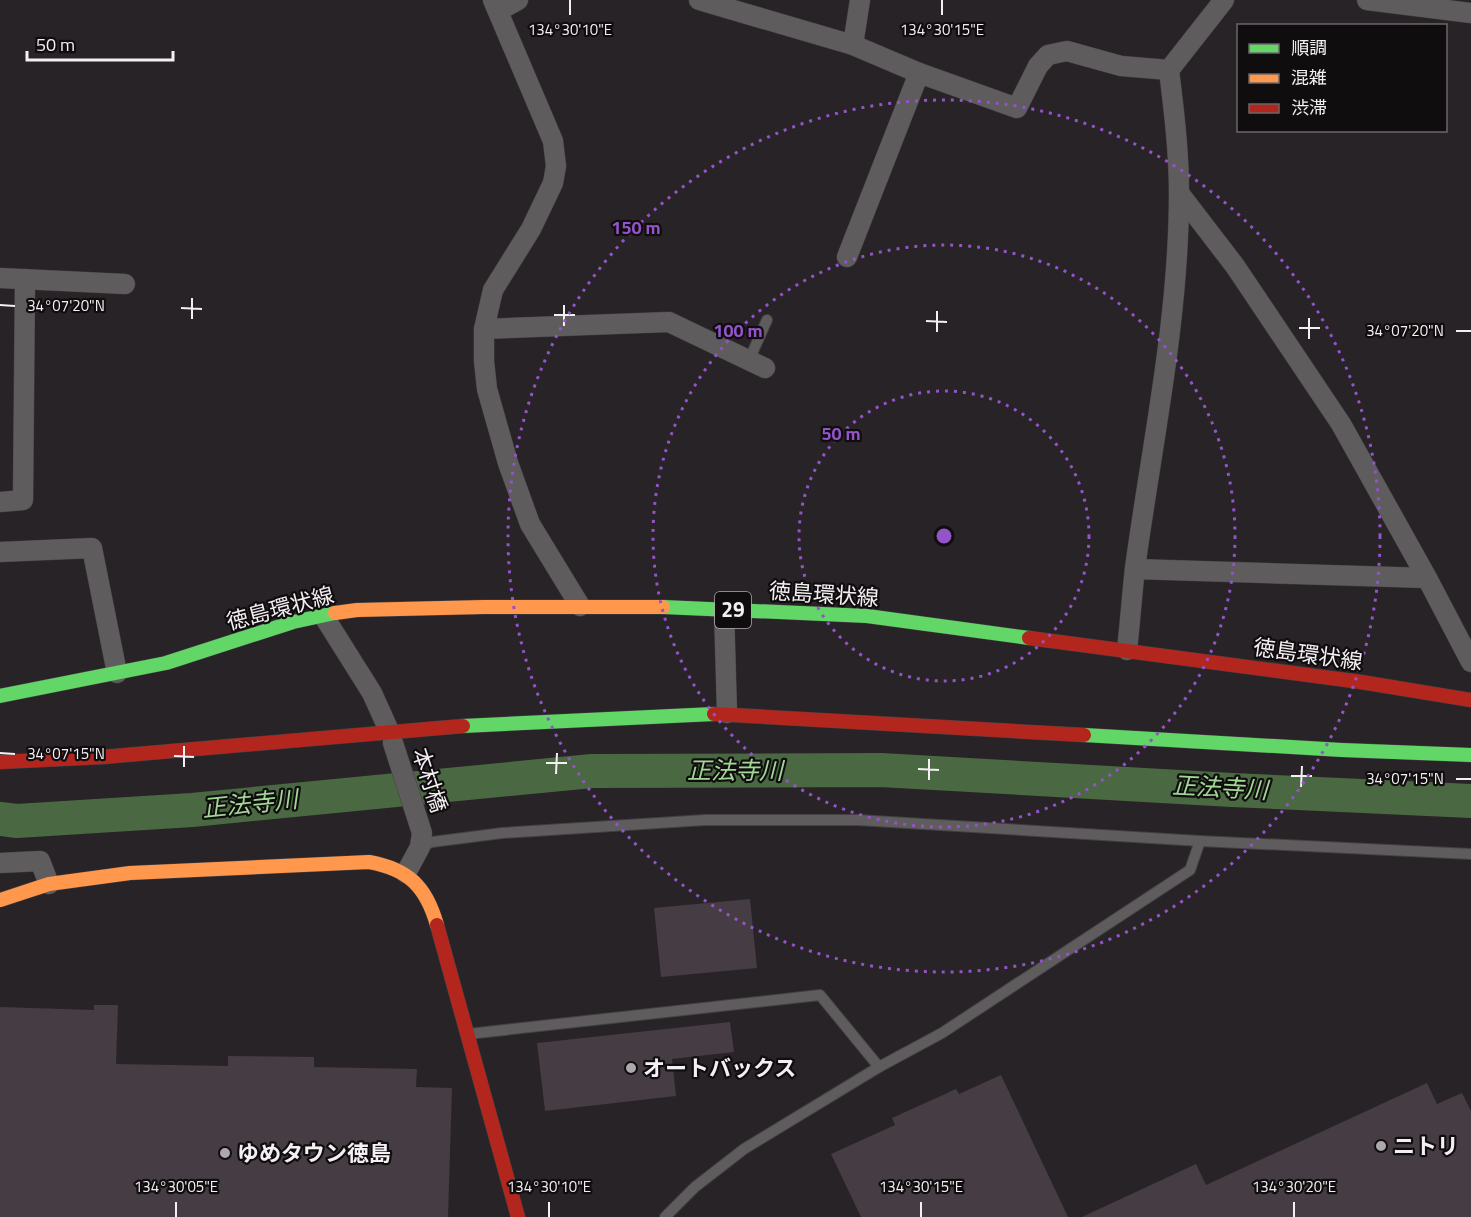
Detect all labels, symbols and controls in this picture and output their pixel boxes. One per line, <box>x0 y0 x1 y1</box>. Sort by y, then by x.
text: 134°30'10"E <box>528 18 612 41</box>
text: 134°30'15"E <box>900 18 984 41</box>
scale bar <box>27 24 172 62</box>
legend <box>1237 24 1447 132</box>
text: 50 m <box>36 31 75 58</box>
text: 順調 <box>1291 34 1327 61</box>
text: 混雑 <box>1291 64 1327 91</box>
text: 渋滞 <box>1291 94 1327 121</box>
text: 150 m <box>611 214 661 241</box>
text: 34°07'20"N <box>27 294 105 317</box>
text: 100 m <box>713 317 763 344</box>
text: 34°07'20"N <box>1366 319 1444 342</box>
text: 50 m <box>821 420 861 447</box>
centre of rings <box>934 526 954 546</box>
street label: 徳島環状線 <box>768 573 880 615</box>
street label: 徳島環状線 <box>222 577 338 639</box>
road number: 29 <box>715 592 751 628</box>
street label: 徳島環状線 <box>1251 630 1365 678</box>
text: 34°07'15"N <box>27 742 105 765</box>
street label: 本村橋 <box>404 743 456 817</box>
water label: 正法寺川 <box>687 752 786 788</box>
water label: 正法寺川 <box>1171 767 1272 808</box>
text: 34°07'15"N <box>1366 767 1444 790</box>
water label: 正法寺川 <box>200 780 302 826</box>
place label: オートバックス <box>643 1051 796 1085</box>
marker: オートバックス <box>624 1061 638 1075</box>
place label: ニトリ <box>1393 1129 1459 1163</box>
place label: ゆめタウン徳島 <box>237 1136 391 1170</box>
marker: ニトリ <box>1374 1139 1388 1153</box>
marker: ゆめタウン徳島 <box>218 1146 232 1160</box>
text: 134°30'05"E <box>134 1175 218 1198</box>
text: 134°30'10"E <box>507 1175 591 1198</box>
text: 134°30'15"E <box>879 1175 963 1198</box>
text: 134°30'20"E <box>1252 1175 1336 1198</box>

